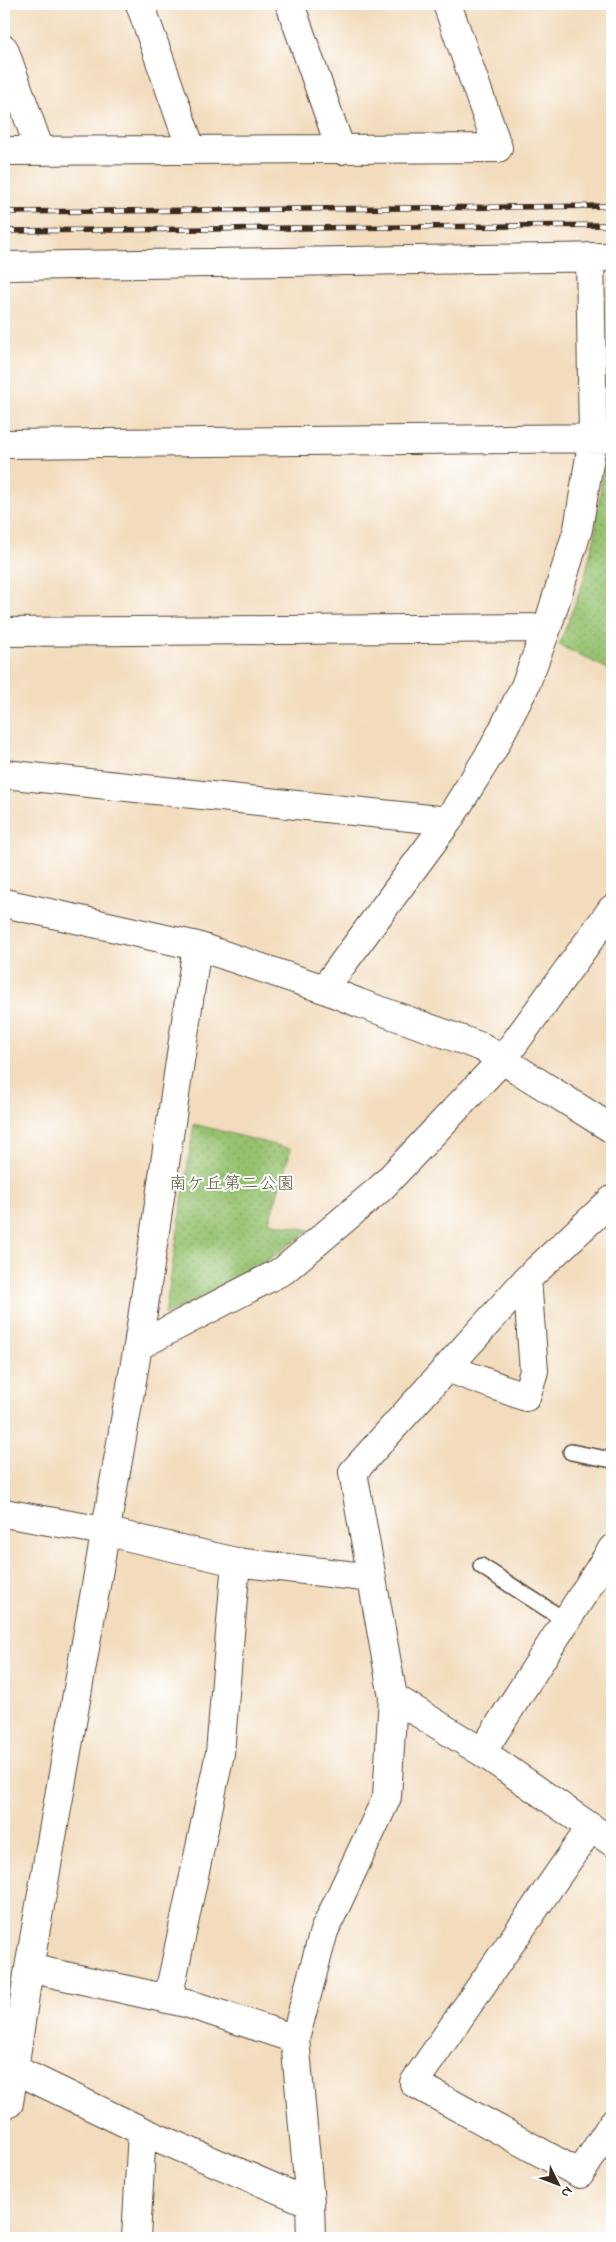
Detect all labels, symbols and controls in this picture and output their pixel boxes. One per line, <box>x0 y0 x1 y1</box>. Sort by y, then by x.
park label: 南ケ丘第二公園 <box>169 1172 295 1198</box>
north arrow <box>534 2160 584 2210</box>
text: N <box>556 2181 578 2202</box>

